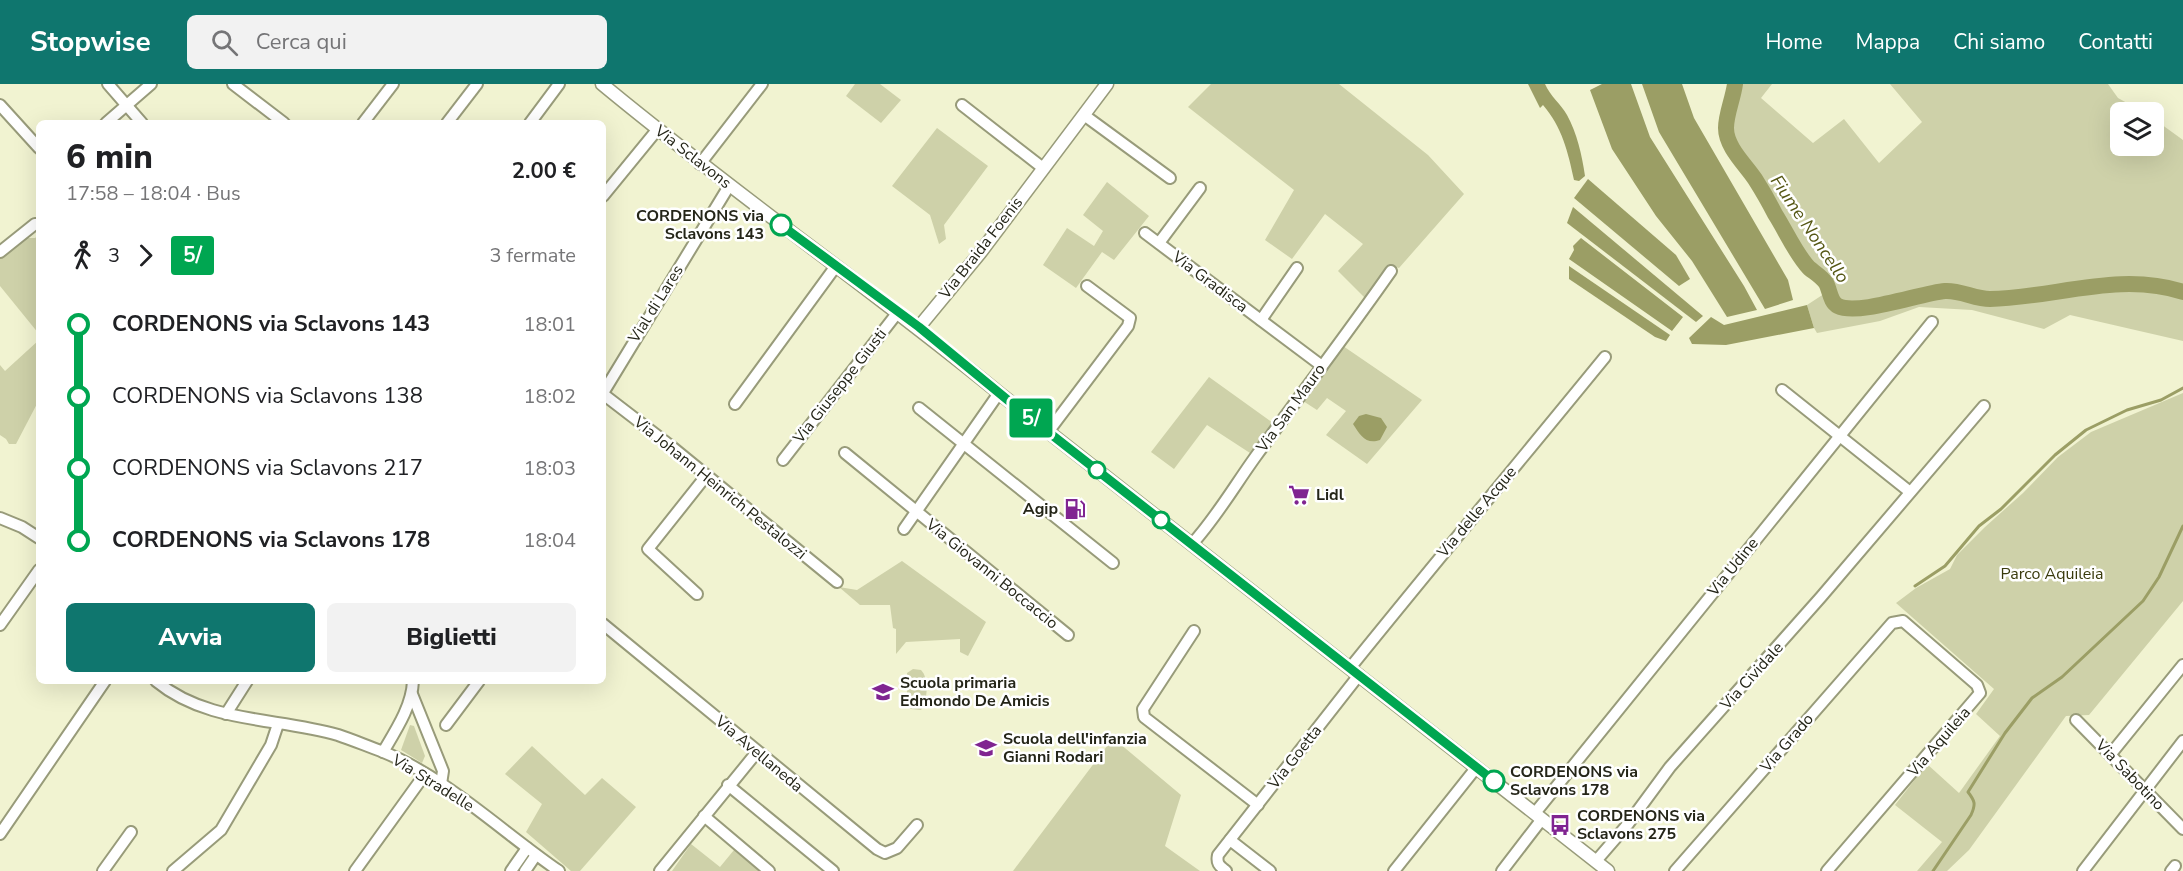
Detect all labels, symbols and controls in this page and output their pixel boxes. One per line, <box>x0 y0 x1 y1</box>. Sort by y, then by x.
search box <box>187 15 607 69</box>
text: Stopwise <box>30 23 151 61</box>
icon: search <box>208 26 241 59</box>
text: Cerca qui <box>256 27 347 57</box>
text: Home <box>1766 28 1822 56</box>
text: Mappa <box>1855 28 1920 56</box>
text: Chi siamo <box>1953 28 2045 56</box>
text: Contatti <box>2078 28 2153 56</box>
map controls <box>2110 102 2164 156</box>
button: layers <box>2110 102 2164 156</box>
street label: Via Sclavons <box>649 120 736 194</box>
text: 6 min <box>66 135 153 180</box>
text: 2.00 € <box>512 156 576 186</box>
water label: Fiume Noncello <box>1765 170 1855 288</box>
text: 17:58 – 18:04 · Bus <box>66 180 241 207</box>
street label: Via Braida Foenis <box>933 192 1028 305</box>
place label: CORDENONS via Sclavons 143 <box>636 205 764 245</box>
marker: CORDENONS via Sclavons 143 <box>770 214 792 236</box>
icon: walk <box>66 239 99 272</box>
icon: forward <box>129 239 162 272</box>
text: 5/ <box>183 241 202 269</box>
text: 3 <box>108 242 120 269</box>
text: 3 fermate <box>489 242 576 269</box>
street label: Via Gradisca <box>1167 246 1252 318</box>
street label: Vial di Lares <box>623 261 689 348</box>
text: CORDENONS via Sclavons 143 <box>112 309 430 339</box>
text: 18:01 <box>523 311 576 338</box>
street label: Via Giuseppe Giusti <box>788 324 892 449</box>
street label: Via San Mauro <box>1251 359 1331 458</box>
text: CORDENONS via Sclavons 138 <box>112 381 423 411</box>
text: 18:02 <box>523 383 576 410</box>
line badge: 5/ <box>1004 398 1058 438</box>
text: 5/ <box>1021 404 1041 432</box>
street label: Via Johann Heinrich Pestalozzi <box>628 411 811 565</box>
text: CORDENONS via Sclavons 217 <box>112 453 423 483</box>
text: 18:03 <box>523 455 576 482</box>
unlabelled marker <box>1088 461 1106 479</box>
street label: Via delle Acque <box>1432 462 1522 563</box>
supermarket icon: Lidl <box>1287 483 1311 507</box>
place label: Lidl <box>1316 484 1344 506</box>
fuel station icon: Agip <box>1063 497 1087 521</box>
place label: Agip <box>1023 498 1058 520</box>
unlabelled marker <box>1152 511 1170 529</box>
street label: Via Giovanni Boccaccio <box>921 513 1063 634</box>
text: CORDENONS via Sclavons 178 <box>112 525 430 555</box>
text: 18:04 <box>523 527 576 554</box>
street label: Via Udine <box>1702 533 1763 602</box>
park label: Parco Aquileia <box>2000 563 2104 585</box>
button: Avvia <box>66 603 315 672</box>
button: Biglietti <box>327 603 576 672</box>
street label: Via Cividale <box>1715 637 1789 716</box>
place label: Scuola primaria Edmondo De Amicis <box>900 672 1050 712</box>
school or university icon: Scuola primaria Edmondo De Amicis <box>871 680 895 704</box>
street label: Via Aquileia <box>1902 702 1976 783</box>
street label: Via Grado <box>1755 709 1819 778</box>
street label: Via Avellaneda <box>710 710 808 797</box>
street label: Via Goetta <box>1262 720 1327 794</box>
place label: Scuola dell'infanzia Gianni Rodari <box>1003 728 1147 768</box>
street label: Via Sabotino <box>2090 734 2170 815</box>
school or university icon: Scuola dell'infanzia Gianni Rodari <box>974 736 998 760</box>
street label: Via Stradelle <box>387 749 478 817</box>
place label: CORDENONS via Sclavons 178 <box>1510 761 1638 801</box>
marker: CORDENONS via Sclavons 178 <box>1483 770 1505 792</box>
place label: CORDENONS via Sclavons 275 <box>1577 805 1705 845</box>
bus stop icon: CORDENONS via Sclavons 275 <box>1548 813 1572 837</box>

